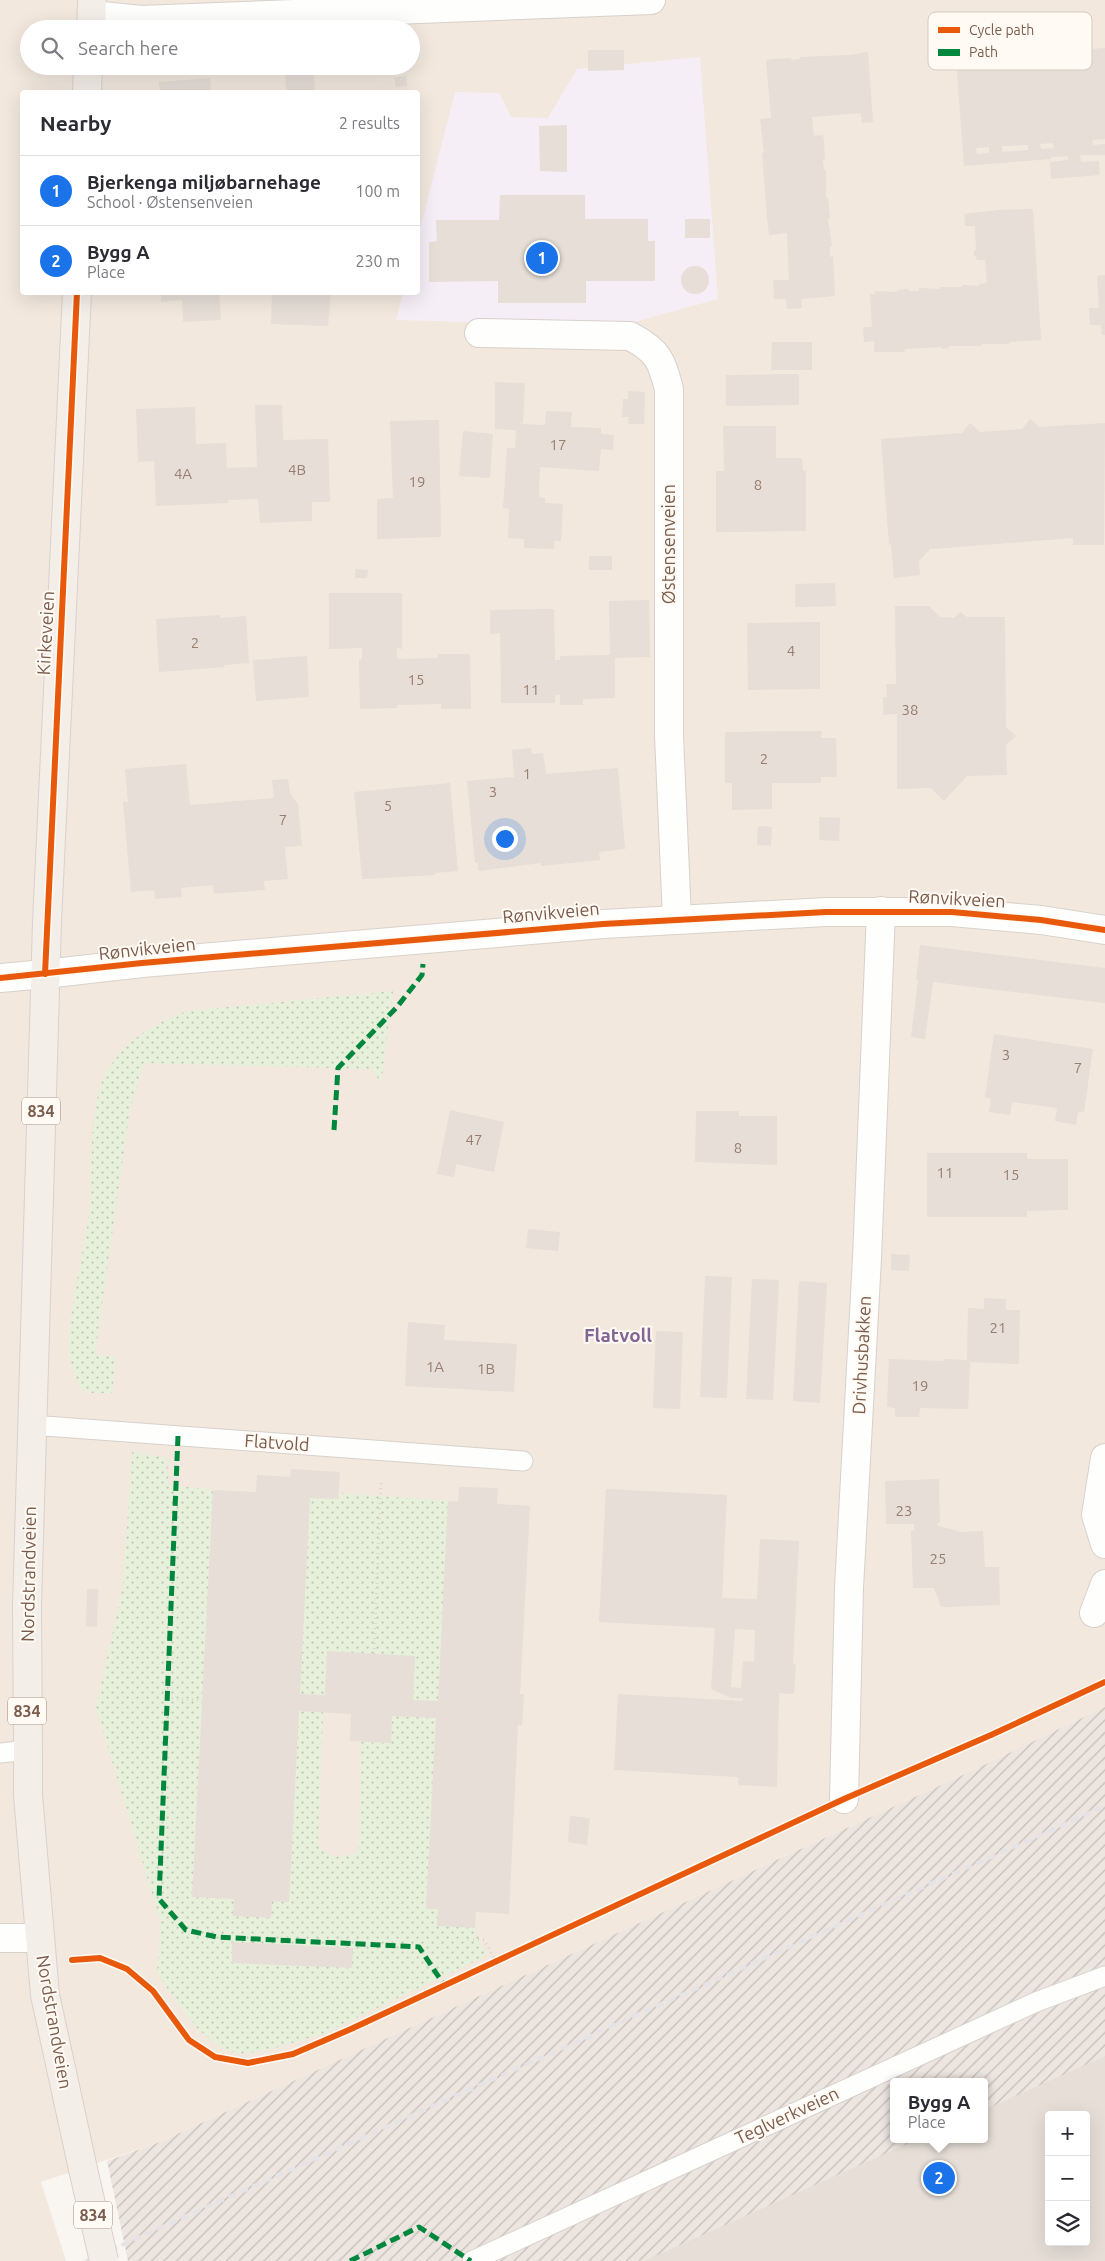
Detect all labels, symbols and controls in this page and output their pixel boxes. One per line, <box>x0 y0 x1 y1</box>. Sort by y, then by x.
legend <box>928 12 1092 70</box>
search box <box>20 20 420 75</box>
text: Cycle path <box>969 22 1034 38</box>
icon: search <box>38 34 66 62</box>
text: Search here <box>78 37 178 59</box>
text: Path <box>969 44 998 60</box>
text: Nearby <box>40 111 111 135</box>
text: 2 results <box>339 114 400 132</box>
text: Bjerkenga miljøbarnehage <box>87 171 321 193</box>
text: 1 <box>51 182 61 200</box>
text: 100 m <box>355 182 400 200</box>
text: School · Østensenveien <box>87 193 253 211</box>
pin: 1 <box>526 239 558 277</box>
text: Bygg A <box>87 241 150 263</box>
text: 2 <box>51 252 61 270</box>
text: 230 m <box>355 252 400 270</box>
text: Place <box>87 263 125 281</box>
house number: 17 <box>550 436 566 453</box>
house number: 4B <box>288 461 306 478</box>
house number: 4A <box>174 465 192 482</box>
house number: 19 <box>409 473 425 490</box>
house number: 8 <box>754 476 762 493</box>
street label: Østensenveien <box>658 484 678 604</box>
street label: Kirkeveien <box>33 590 57 676</box>
house number: 2 <box>191 634 199 651</box>
house number: 4 <box>787 642 795 659</box>
house number: 15 <box>408 671 424 688</box>
house number: 11 <box>523 681 539 698</box>
house number: 38 <box>902 701 918 718</box>
house number: 2 <box>760 750 768 767</box>
house number: 1 <box>523 765 531 782</box>
house number: 3 <box>489 783 497 800</box>
house number: 5 <box>384 797 392 814</box>
house number: 7 <box>279 811 287 828</box>
your location <box>492 826 518 852</box>
street label: Rønvikveien <box>908 885 1006 911</box>
street label: Rønvikveien <box>501 898 600 926</box>
street label: Rønvikveien <box>97 933 196 963</box>
house number: 3 <box>1002 1046 1010 1063</box>
house number: 7 <box>1074 1059 1082 1076</box>
road number: 834 <box>22 1098 60 1124</box>
house number: 47 <box>466 1131 482 1148</box>
house number: 8 <box>734 1139 742 1156</box>
house number: 11 <box>937 1164 953 1181</box>
house number: 15 <box>1003 1166 1019 1183</box>
street label: Drivhusbakken <box>848 1295 874 1415</box>
house number: 21 <box>990 1319 1006 1336</box>
district label: Flatvoll <box>584 1324 652 1346</box>
house number: 1A <box>426 1358 444 1375</box>
house number: 1B <box>477 1360 495 1377</box>
house number: 19 <box>912 1377 928 1394</box>
street label: Flatvold <box>244 1430 310 1454</box>
house number: 23 <box>896 1502 912 1519</box>
street label: Nordstrandveien <box>17 1506 39 1642</box>
house number: 25 <box>930 1550 946 1567</box>
road number: 834 <box>8 1698 46 1724</box>
street label: Nordstrandveien <box>33 1953 77 2090</box>
popup <box>890 2078 988 2143</box>
street label: Teglverkveien <box>732 2082 842 2148</box>
text: Bygg A <box>908 2091 970 2113</box>
map controls <box>1045 2111 1090 2246</box>
button: + <box>1045 2111 1090 2156</box>
text: Place <box>908 2113 946 2131</box>
button: − <box>1045 2156 1090 2201</box>
pin: 2 <box>923 2159 955 2197</box>
button: layers <box>1045 2201 1090 2246</box>
road number: 834 <box>74 2202 112 2228</box>

